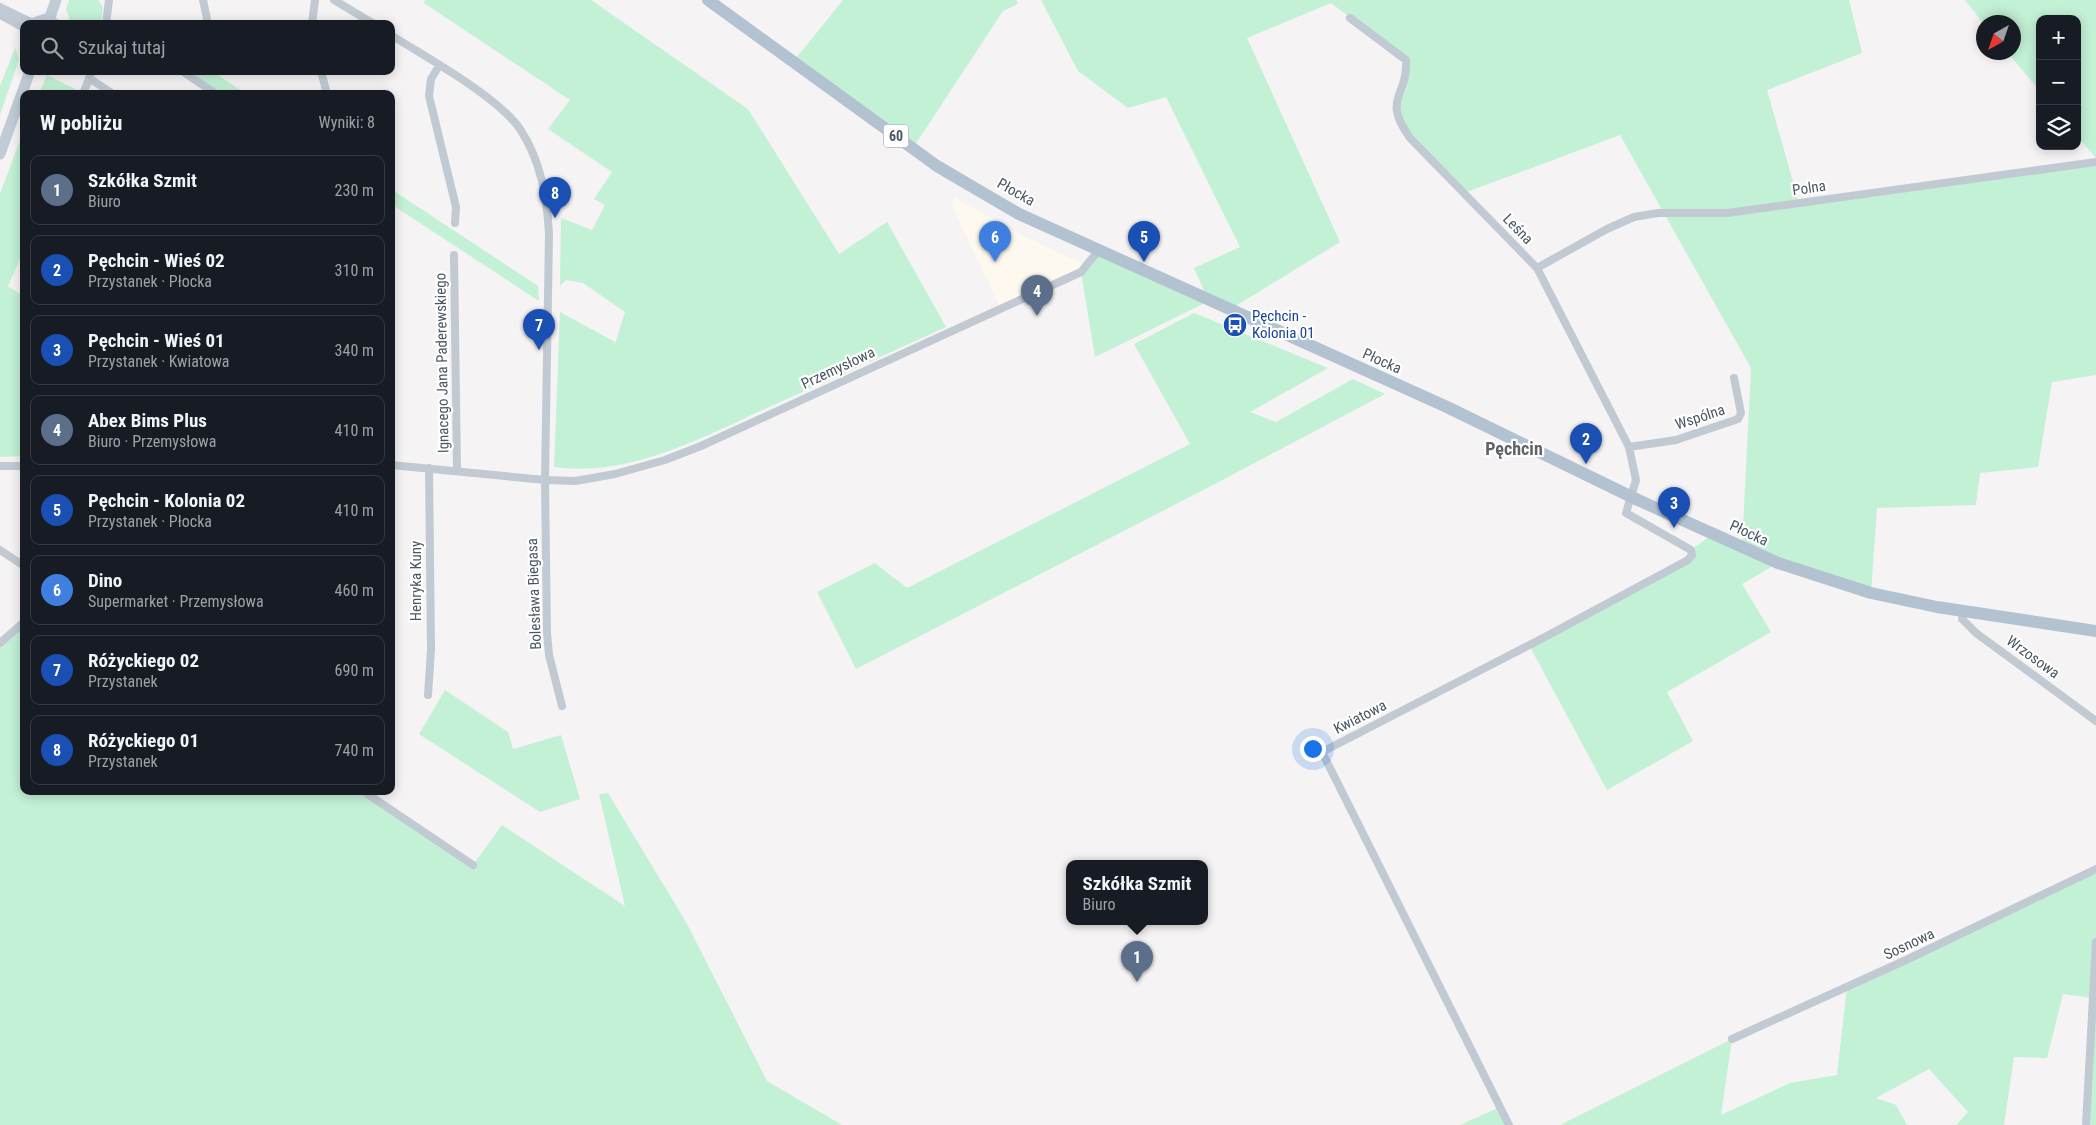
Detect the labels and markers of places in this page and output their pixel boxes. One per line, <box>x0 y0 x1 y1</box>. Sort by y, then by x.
pin: 8 <box>539 177 571 218</box>
pin: 6 <box>979 221 1011 262</box>
pin: 5 <box>1128 221 1160 262</box>
pin: 4 <box>1021 275 1053 316</box>
place label: Pęchcin - Kolonia 01 <box>1252 307 1315 342</box>
pin: 7 <box>523 309 555 350</box>
bus stop icon: Pęchcin - Kolonia 01 <box>1222 312 1248 338</box>
pin: 2 <box>1570 423 1602 464</box>
pin: 3 <box>1658 487 1690 528</box>
pin: 1 <box>1121 941 1153 982</box>

